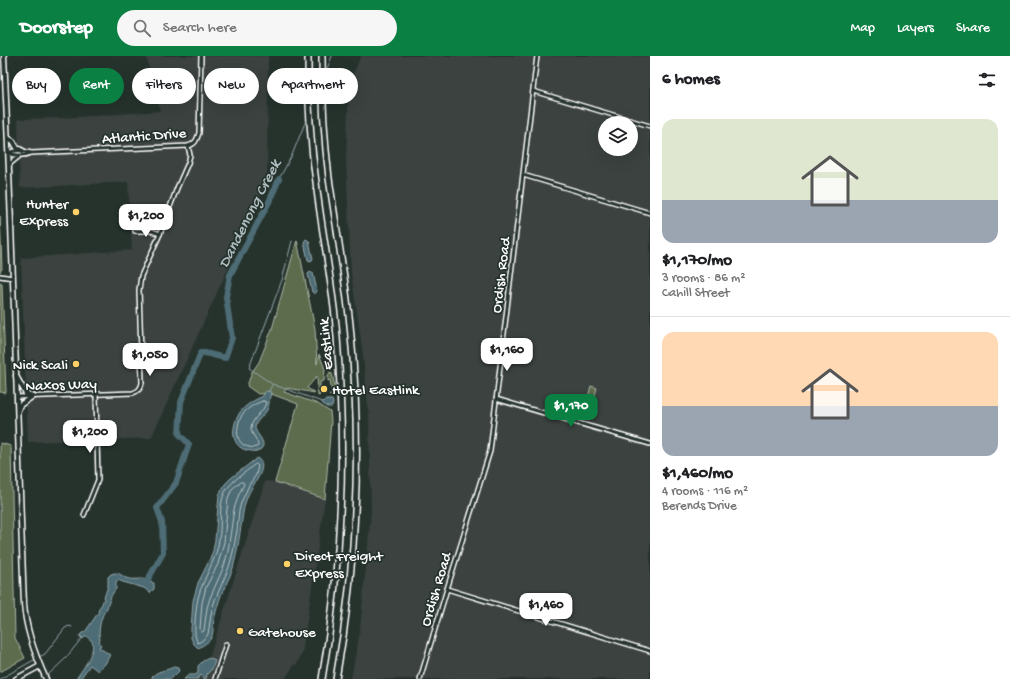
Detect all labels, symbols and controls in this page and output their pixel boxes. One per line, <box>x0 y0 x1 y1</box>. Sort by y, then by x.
search box <box>117 10 397 46</box>
text: Doorstep <box>20 17 93 40</box>
icon: search <box>131 17 153 39</box>
text: Search here <box>163 19 237 37</box>
text: Map <box>851 20 875 37</box>
text: Layers <box>897 20 934 37</box>
text: Share <box>956 20 990 37</box>
chip: Buy <box>12 68 61 104</box>
chip: Rent <box>69 68 124 104</box>
chip: Filters <box>132 68 196 104</box>
chip: New <box>204 68 259 104</box>
chip: Apartment <box>267 68 358 104</box>
icon: filters <box>976 69 998 91</box>
text: 6 homes <box>662 70 720 90</box>
map controls <box>598 116 638 156</box>
button: layers <box>598 116 638 156</box>
street label: Atlantic Drive <box>101 125 187 149</box>
icon: home <box>794 145 866 217</box>
water label: Dandenong Creek <box>216 156 287 272</box>
place label: Hunter Express <box>19 196 70 231</box>
pin: $1,200 <box>113 204 179 238</box>
marker: Hunter Express <box>71 207 81 217</box>
text: $1,200 <box>128 209 164 224</box>
street label: Ordish Road <box>488 235 516 314</box>
text: $1,170/mo <box>662 251 732 271</box>
text: 3 rooms · 86 m² <box>662 271 745 286</box>
text: Cahill Street <box>662 286 730 301</box>
street label: EastLink <box>316 316 338 370</box>
pin: $1,160 <box>474 338 540 372</box>
pin: $1,050 <box>117 343 183 377</box>
text: $1,160 <box>490 343 524 358</box>
text: $1,050 <box>132 348 168 363</box>
place label: Nick Scali <box>13 357 68 375</box>
icon: home <box>794 358 866 430</box>
marker: Nick Scali <box>71 359 81 369</box>
street label: Naxos Way <box>25 376 98 396</box>
place label: Hotel Eastlink <box>332 382 420 400</box>
marker: Hotel Eastlink <box>319 384 329 394</box>
pin: $1,170 <box>538 394 604 428</box>
text: $1,170 <box>554 399 588 414</box>
pin: $1,200 <box>57 420 123 454</box>
text: $1,200 <box>72 425 108 440</box>
text: $1,460/mo <box>662 464 733 484</box>
text: 4 rooms · 116 m² <box>662 484 748 499</box>
text: Berends Drive <box>662 499 737 514</box>
place label: Direct Freight Express <box>294 548 384 583</box>
street label: Ordish Road <box>417 549 457 629</box>
marker: Direct Freight Express <box>282 559 292 569</box>
pin: $1,460 <box>513 593 579 627</box>
text: $1,460 <box>528 598 564 613</box>
place label: Gatehouse <box>248 624 316 642</box>
marker: Gatehouse <box>235 626 245 636</box>

